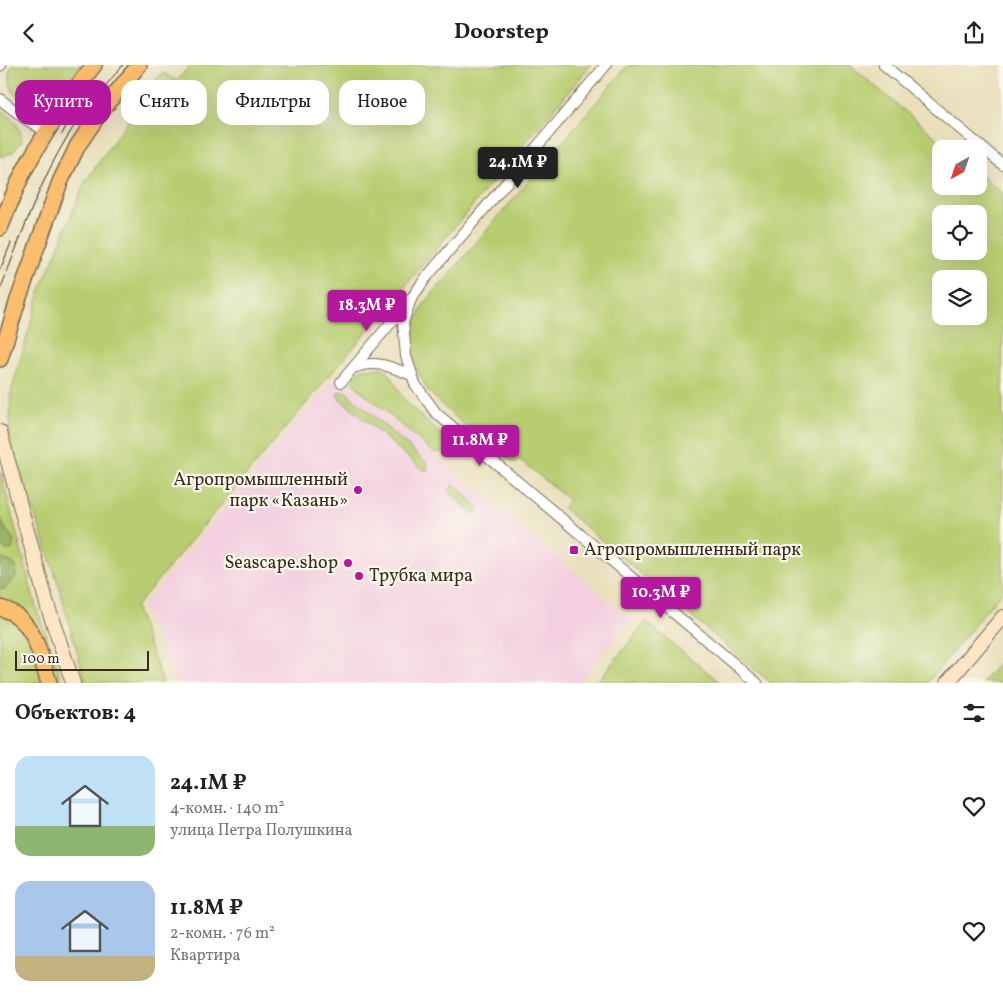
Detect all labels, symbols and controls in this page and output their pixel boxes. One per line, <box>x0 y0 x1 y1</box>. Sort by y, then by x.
text: Doorstep <box>454 17 549 48</box>
icon: back <box>15 19 43 47</box>
icon: share <box>960 19 988 47</box>
chip: Купить <box>15 80 111 125</box>
chip: Снять <box>121 80 207 125</box>
chip: Фильтры <box>217 80 329 125</box>
chip: Новое <box>339 80 425 125</box>
north arrow <box>932 140 988 195</box>
map controls <box>932 140 987 325</box>
pin: 24.1M ₽ <box>472 147 564 189</box>
text: 24.1M ₽ <box>489 152 547 174</box>
button: locate <box>932 205 987 260</box>
button: layers <box>932 270 987 325</box>
pin: 18.3M ₽ <box>321 289 413 332</box>
text: 18.3M ₽ <box>339 295 395 317</box>
pin: 11.8M ₽ <box>434 425 526 467</box>
text: 11.8M ₽ <box>452 430 508 452</box>
place label: Агропромышленный парк «Казань» <box>174 468 348 514</box>
marker: Агропромышленный парк «Казань» <box>352 484 364 496</box>
place label: Агропромышленный парк <box>584 538 801 563</box>
marker: Агропромышленный парк <box>568 544 580 556</box>
place label: Seascape.shop <box>224 551 338 576</box>
marker: Seascape.shop <box>342 557 354 569</box>
place label: Трубка мира <box>369 564 473 589</box>
marker: Трубка мира <box>353 570 365 582</box>
pin: 10.3M ₽ <box>615 577 707 619</box>
text: 10.3M ₽ <box>632 582 690 604</box>
scale bar <box>15 648 149 671</box>
text: 100 m <box>22 650 60 669</box>
text: Объектов: 4 <box>15 699 136 728</box>
icon: filters <box>960 699 988 727</box>
text: 24.1M ₽ <box>170 769 247 798</box>
icon: home <box>55 776 115 836</box>
icon: heart <box>960 792 988 820</box>
text: 4-комн. · 140 m² <box>170 798 285 820</box>
text: улица Петра Полушкина <box>170 820 352 842</box>
text: 11.8M ₽ <box>170 894 243 923</box>
icon: home <box>55 901 115 961</box>
icon: heart <box>960 917 988 945</box>
text: 2-комн. · 76 m² <box>170 923 275 945</box>
text: Квартира <box>170 945 240 967</box>

